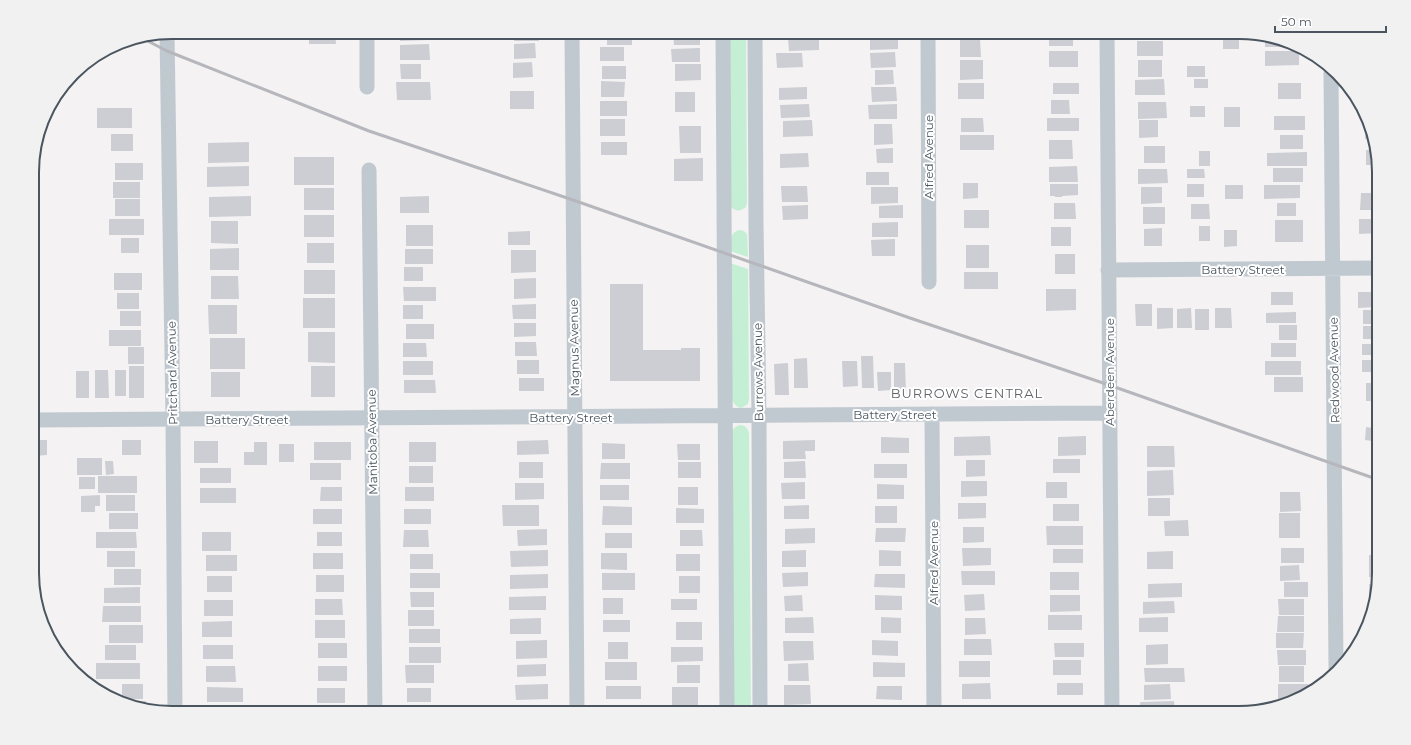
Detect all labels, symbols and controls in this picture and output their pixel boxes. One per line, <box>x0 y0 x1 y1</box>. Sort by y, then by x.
scale bar <box>1275 8 1386 34</box>
text: 50 m <box>1281 14 1312 29</box>
street label: Alfred Avenue <box>921 115 936 199</box>
street label: Battery Street <box>1201 262 1285 277</box>
street label: Magnus Avenue <box>566 299 582 397</box>
street label: Redwood Avenue <box>1326 317 1342 423</box>
street label: Aberdeen Avenue <box>1102 318 1117 426</box>
street label: Pritchard Avenue <box>164 321 180 425</box>
street label: Burrows Avenue <box>750 323 766 421</box>
district label: BURROWS CENTRAL <box>891 385 1043 401</box>
street label: Manitoba Avenue <box>364 389 380 495</box>
street label: Battery Street <box>853 407 937 422</box>
street label: Battery Street <box>529 410 613 425</box>
street label: Battery Street <box>205 412 289 427</box>
street label: Alfred Avenue <box>926 521 941 605</box>

